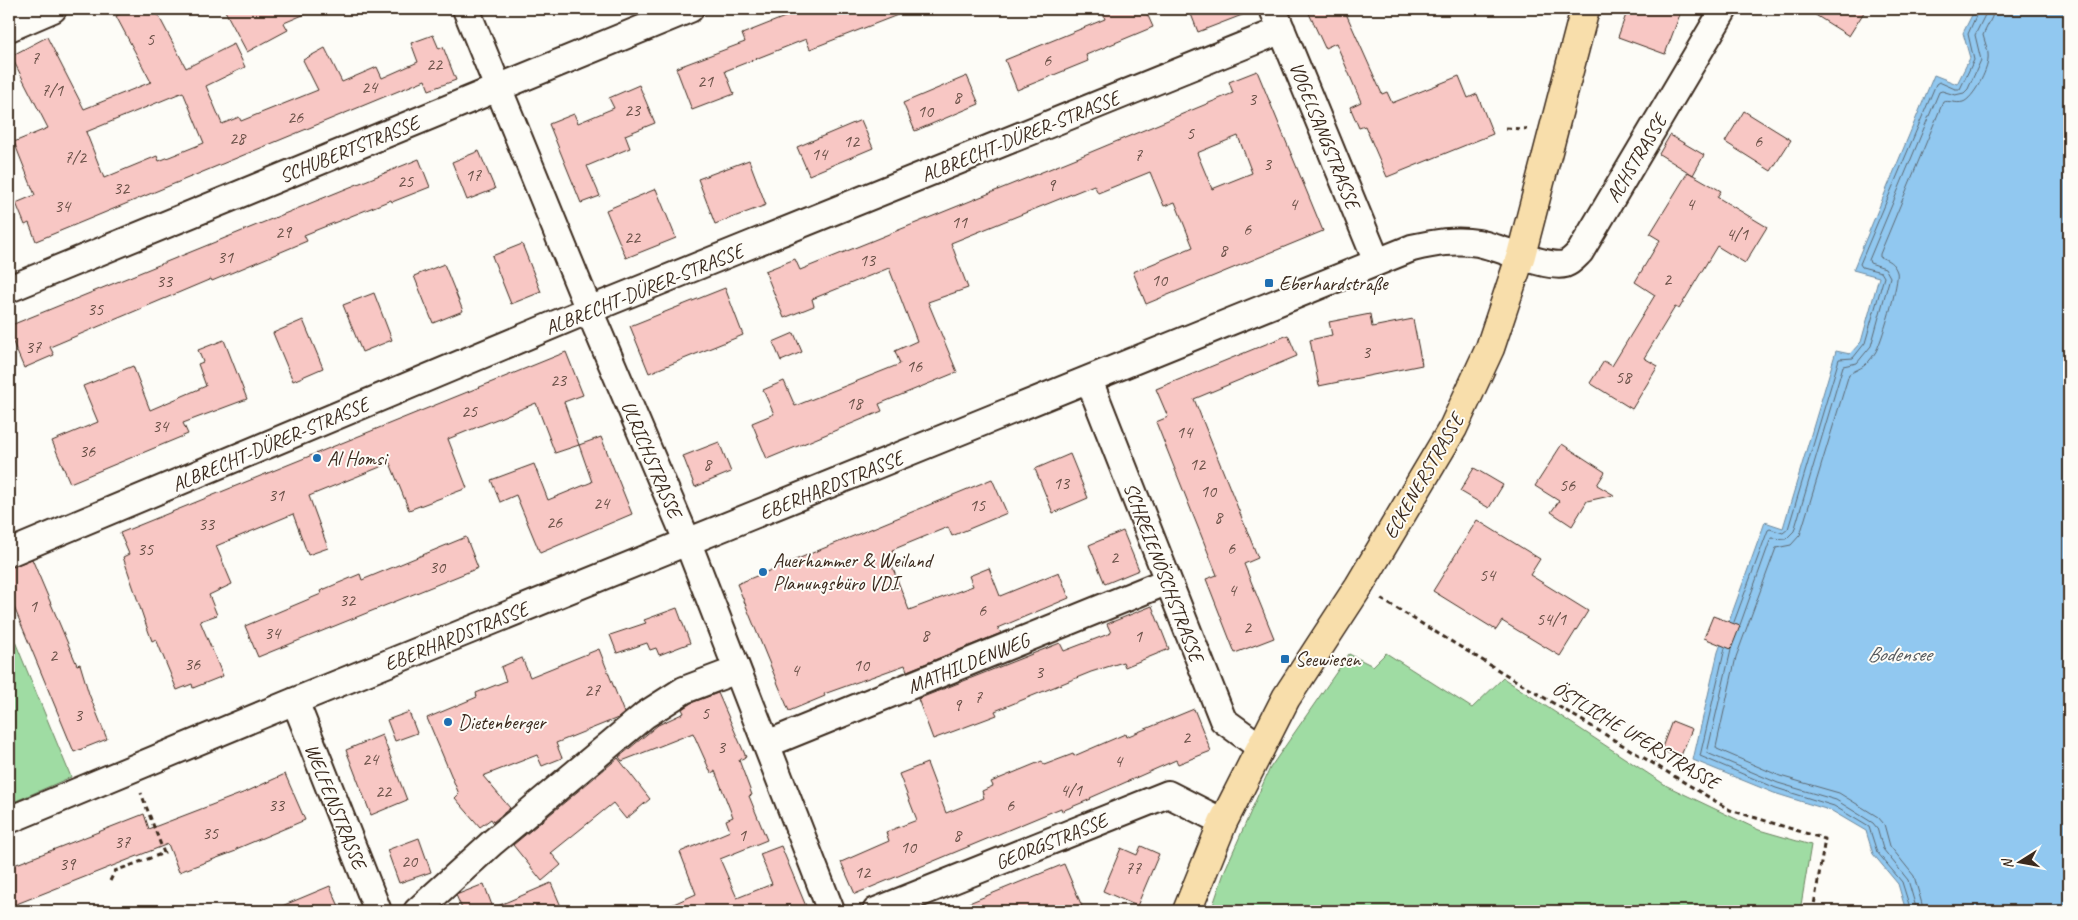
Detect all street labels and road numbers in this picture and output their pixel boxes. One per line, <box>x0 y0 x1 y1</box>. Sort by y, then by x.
street label: VOGELSANGSTRASSE <box>1284 58 1367 215</box>
street label: ALBRECHT-DÜRER-STRASSE <box>917 84 1126 188</box>
street label: ACHSTRASSE <box>1600 107 1674 207</box>
street label: SCHUBERTSTRASSE <box>276 109 425 189</box>
street label: ALBRECHT-DÜRER-STRASSE <box>541 237 750 341</box>
street label: ALBRECHT-DÜRER-STRASSE <box>168 390 375 497</box>
street label: ULRICHSTRASSE <box>616 397 688 524</box>
street label: ECKENERSTRASSE <box>1378 407 1471 543</box>
street label: EBERHARDSTRASSE <box>756 444 910 526</box>
street label: SCHREIENÖSCHSTRASSE <box>1118 479 1210 668</box>
street label: EBERHARDSTRASSE <box>381 595 535 677</box>
street label: MATHILDENWEG <box>904 627 1035 699</box>
street label: ÖSTLICHE UFERSTRASSE <box>1548 676 1726 797</box>
street label: WELFENSTRASSE <box>299 740 373 875</box>
street label: GEORGSTRASSE <box>992 807 1113 875</box>

